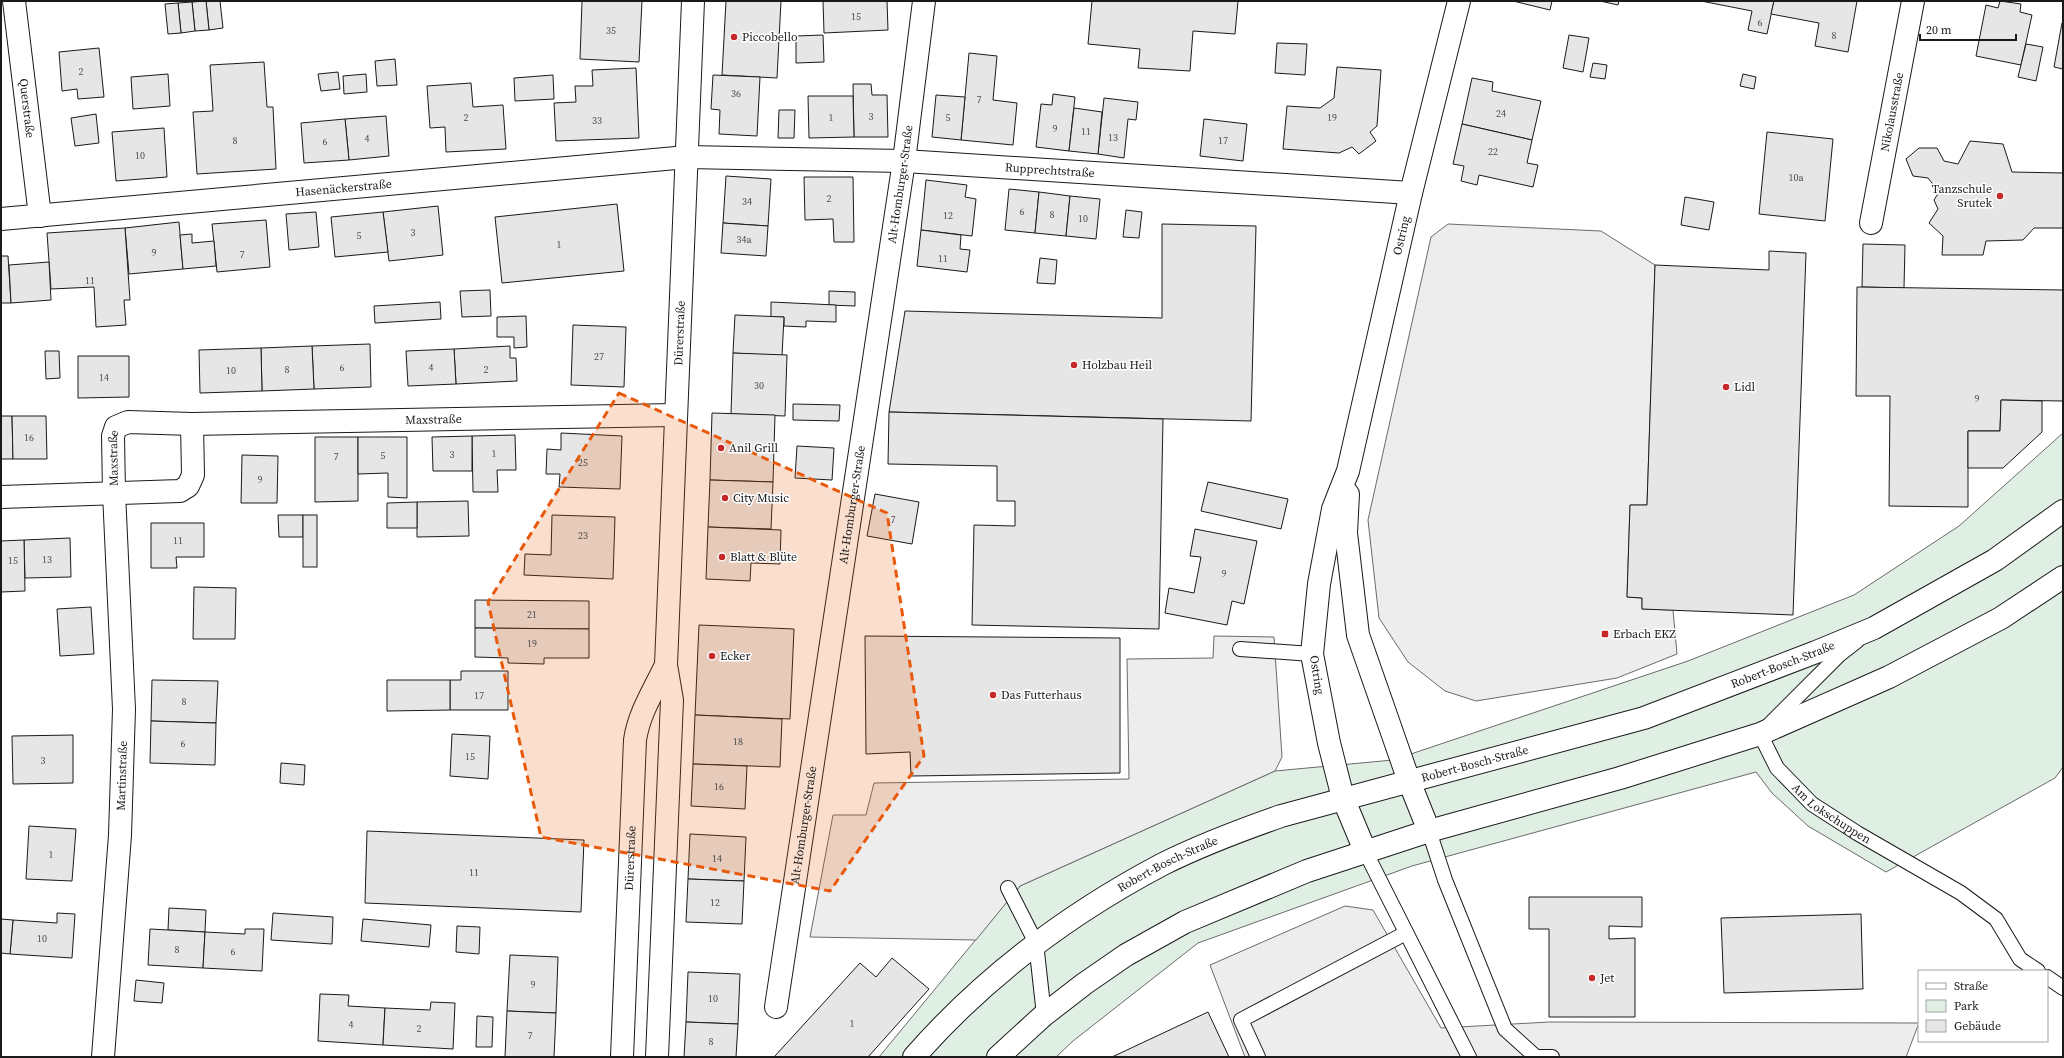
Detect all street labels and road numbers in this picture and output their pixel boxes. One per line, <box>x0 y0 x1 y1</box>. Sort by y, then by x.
street label: Nikolausstraße <box>1877 71 1907 153</box>
street label: Querstraße <box>15 78 39 139</box>
street label: Alt-Homburger-Straße <box>884 124 916 245</box>
street label: Rupprechtstraße <box>1005 159 1095 181</box>
street label: Hasenäckerstraße <box>295 176 392 200</box>
street label: Ostring <box>1389 214 1414 257</box>
street label: Dürerstraße <box>670 300 689 366</box>
street label: Maxstraße <box>405 411 462 428</box>
street label: Maxstraße <box>105 428 123 486</box>
street label: Alt-Homburger-Straße <box>835 444 869 565</box>
street label: Robert-Bosch-Straße <box>1728 637 1837 692</box>
street label: Ostring <box>1306 654 1328 696</box>
street label: Martinstraße <box>113 740 131 811</box>
street label: Robert-Bosch-Straße <box>1419 742 1530 786</box>
street label: Alt-Homburger-Straße <box>787 765 820 885</box>
street label: Am Lokschuppen <box>1788 780 1874 847</box>
street label: Dürerstraße <box>621 825 639 891</box>
street label: Robert-Bosch-Straße <box>1114 832 1220 896</box>

